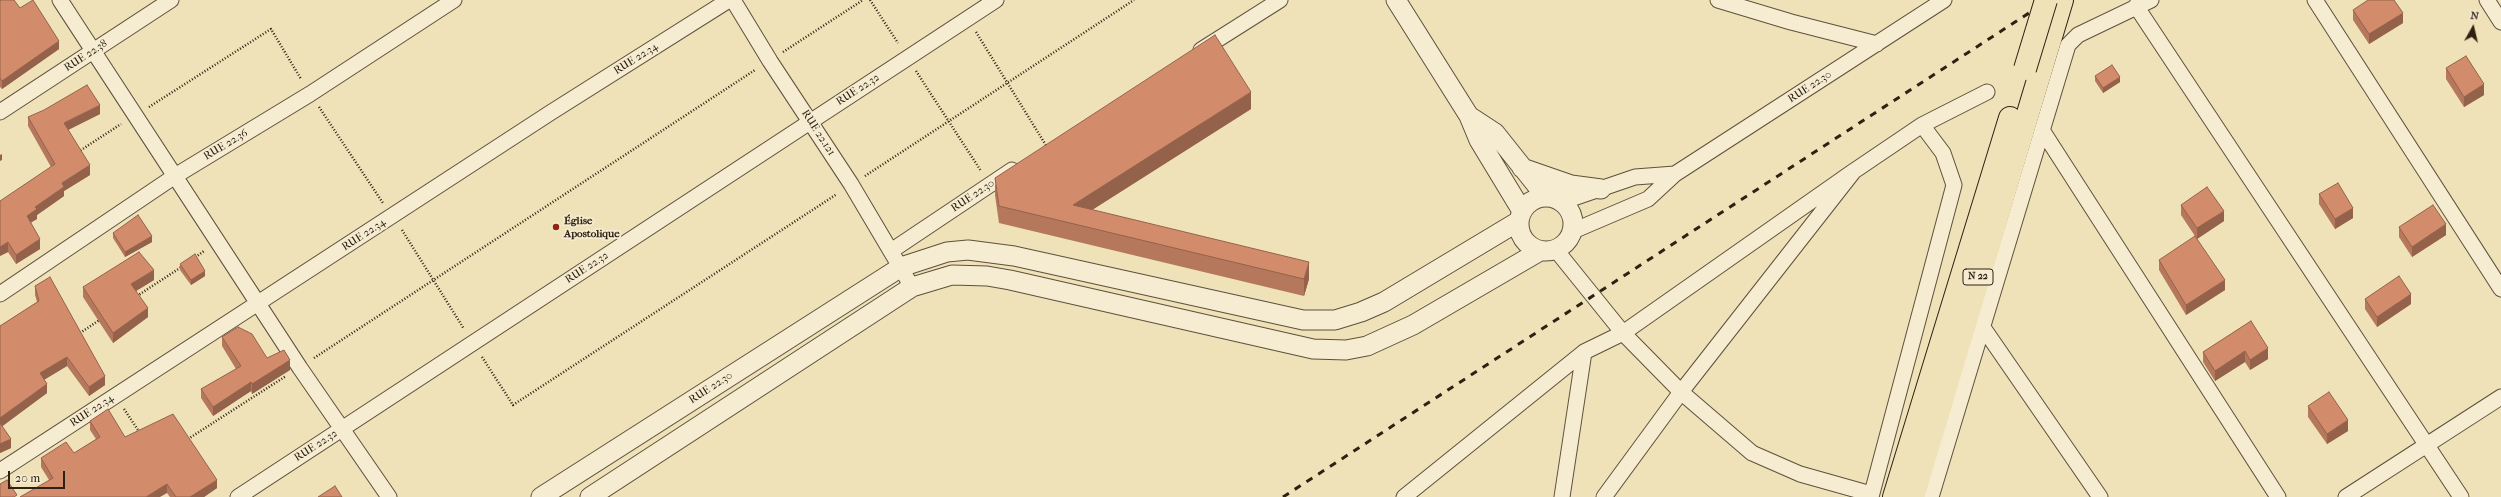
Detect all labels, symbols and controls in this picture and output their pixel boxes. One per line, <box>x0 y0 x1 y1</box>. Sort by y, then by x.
north arrow <box>2453 8 2493 48</box>
text: N <box>2470 9 2480 23</box>
street label: RUE 22.38 <box>62 37 110 75</box>
street label: RUE 22.34 <box>611 40 661 78</box>
street label: RUE 22.30 <box>1786 68 1834 106</box>
street label: RUE 22.32 <box>834 71 882 109</box>
street label: RUE 22.121 <box>798 108 838 158</box>
street label: RUE 22.36 <box>202 127 250 163</box>
street label: RUE 22.30 <box>949 177 997 215</box>
place label: Église Apostolique <box>564 214 620 240</box>
street label: RUE 22.34 <box>340 216 388 254</box>
marker: Église Apostolique <box>551 222 561 232</box>
street label: RUE 22.32 <box>563 249 611 287</box>
road number: N 22 <box>1963 269 1993 285</box>
street label: RUE 22.30 <box>687 369 735 407</box>
street label: RUE 22.34 <box>68 392 116 430</box>
street label: RUE 22.32 <box>292 427 340 465</box>
scale bar <box>10 463 67 489</box>
text: 20 m <box>15 471 40 485</box>

